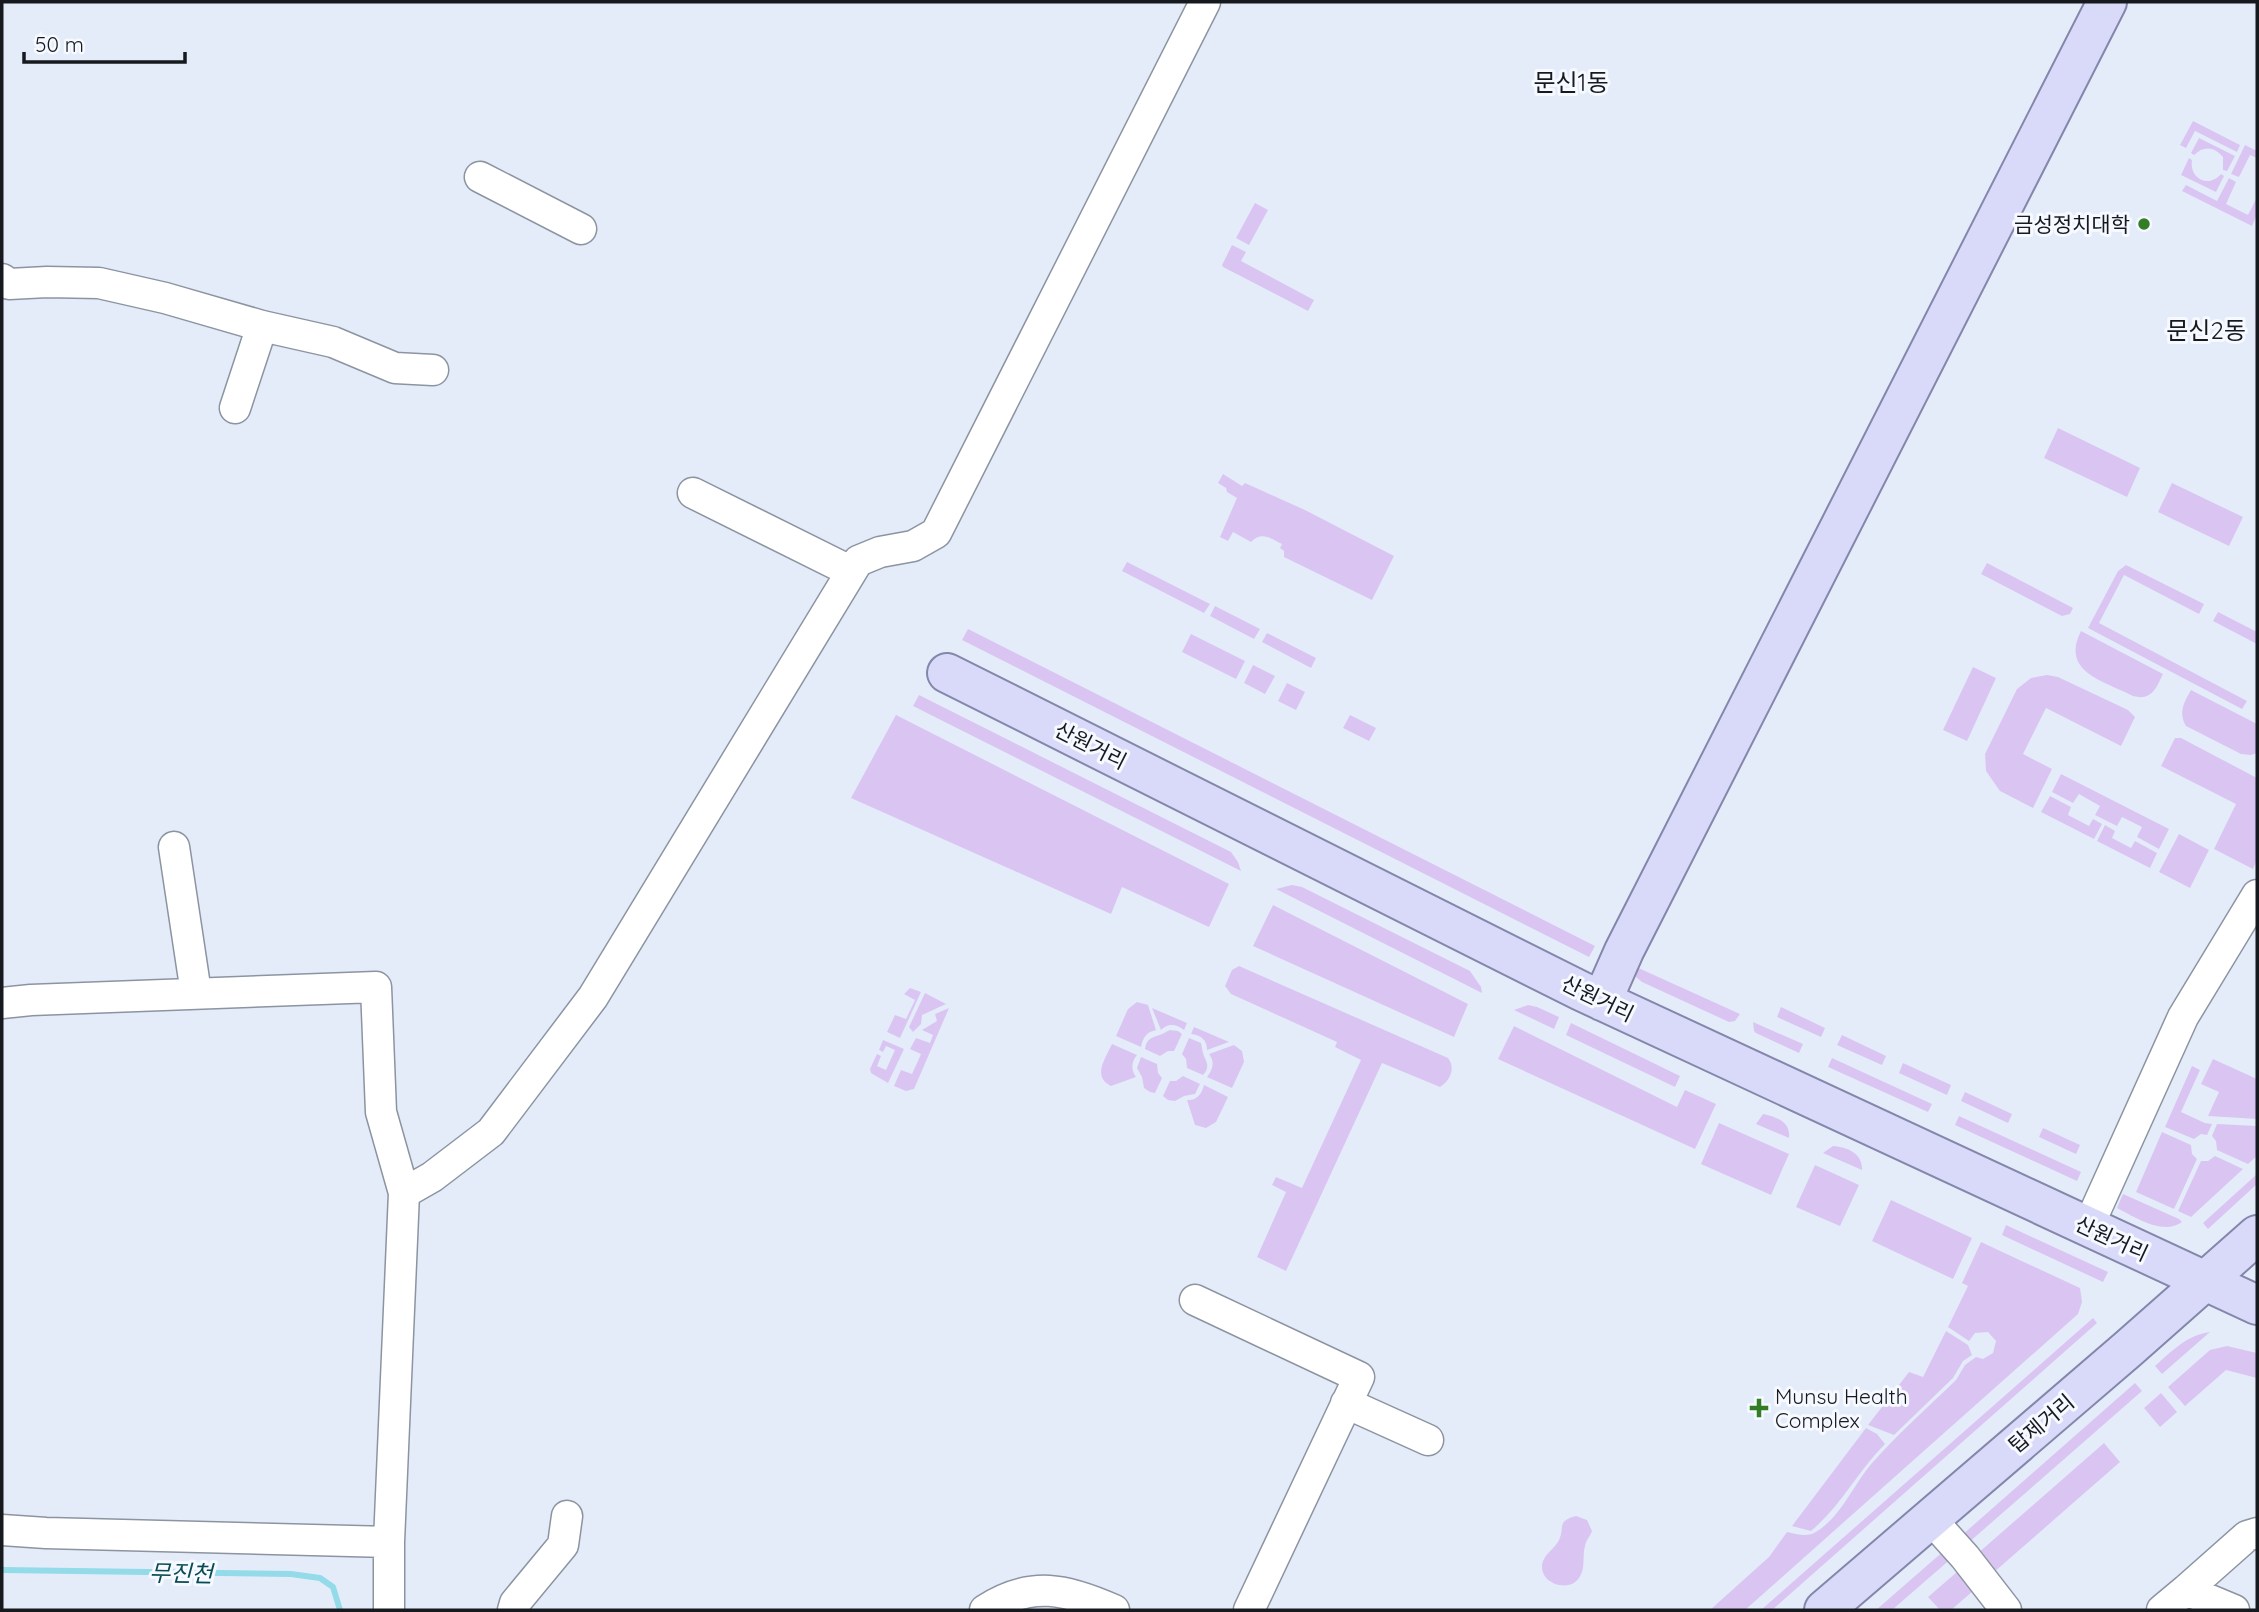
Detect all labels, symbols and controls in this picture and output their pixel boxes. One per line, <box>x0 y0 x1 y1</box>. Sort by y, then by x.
scale bar <box>24 21 186 65</box>
text: 50 m <box>35 31 84 57</box>
district label: 문신1동 <box>1533 67 1609 97</box>
place label: 금성정치대학 <box>2014 211 2130 237</box>
marker: 금성정치대학 <box>2136 216 2152 232</box>
district label: 문신2동 <box>2166 315 2246 345</box>
street label: 산원거리 <box>1051 716 1131 774</box>
street label: 산원거리 <box>1558 969 1638 1027</box>
street label: 산원거리 <box>2071 1210 2153 1266</box>
place label: Munsu Health Complex <box>1775 1383 1908 1433</box>
street label: 탑제거리 <box>2003 1388 2079 1458</box>
marker: Munsu Health Complex <box>1749 1398 1769 1418</box>
water label: 무진천 <box>149 1558 216 1588</box>

